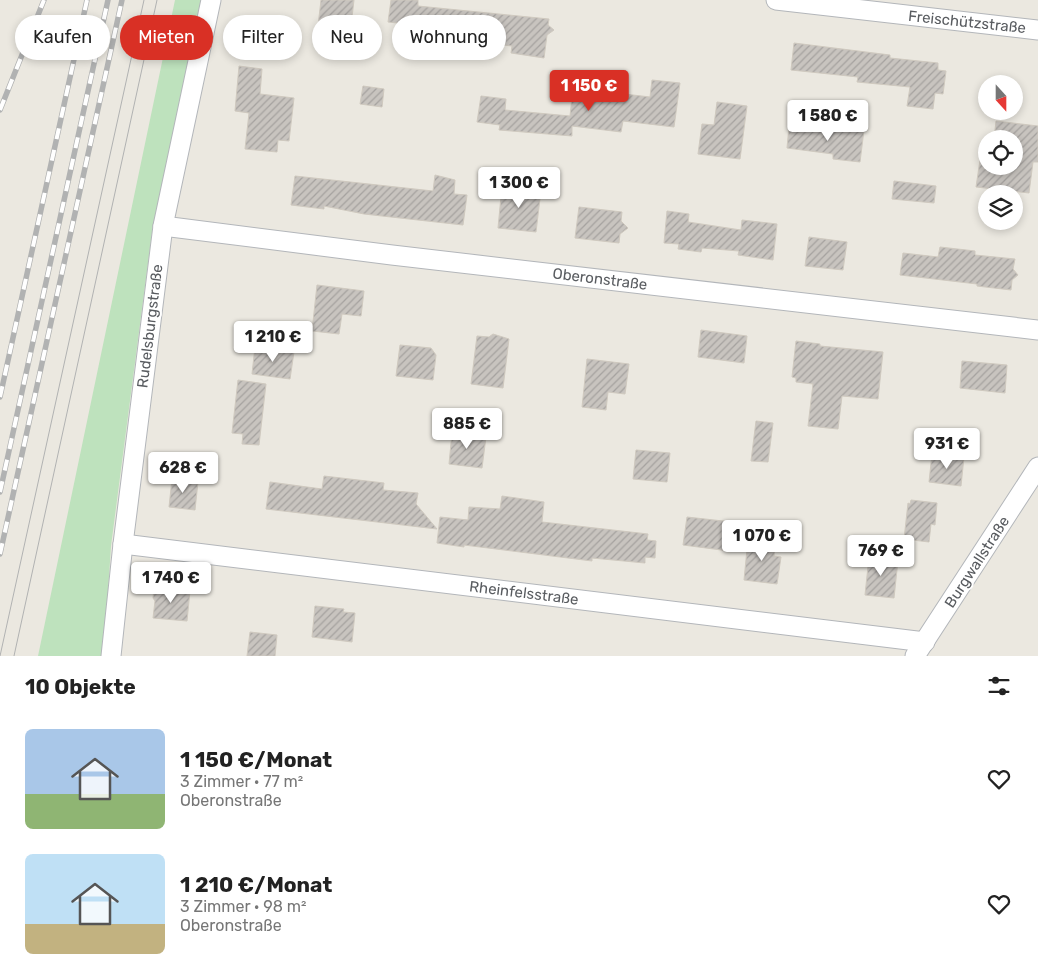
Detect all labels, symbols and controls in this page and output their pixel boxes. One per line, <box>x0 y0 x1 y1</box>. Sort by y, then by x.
street label: Freischützstraße <box>907 7 1027 37</box>
chip: Kaufen <box>15 15 110 60</box>
chip: Mieten <box>120 15 213 60</box>
chip: Filter <box>223 15 302 60</box>
chip: Neu <box>312 15 382 60</box>
chip: Wohnung <box>392 15 506 60</box>
pin: 1 150 € <box>543 70 635 112</box>
north arrow <box>978 75 1022 120</box>
map controls <box>978 75 1023 230</box>
text: 1 150 € <box>561 76 617 95</box>
pin: 1 580 € <box>782 100 874 142</box>
text: 1 580 € <box>798 106 858 125</box>
button: locate <box>978 130 1023 175</box>
pin: 1 300 € <box>473 166 565 209</box>
text: 1 300 € <box>489 173 549 192</box>
button: layers <box>978 185 1023 230</box>
street label: Rudelsburgstraße <box>133 263 167 389</box>
street label: Oberonstraße <box>552 264 648 294</box>
pin: 1 210 € <box>227 320 319 363</box>
text: 1 210 € <box>245 327 301 346</box>
pin: 885 € <box>432 408 502 450</box>
text: 885 € <box>443 414 491 433</box>
pin: 931 € <box>912 428 982 470</box>
text: 931 € <box>925 434 969 453</box>
pin: 628 € <box>148 452 218 494</box>
text: 628 € <box>159 458 207 477</box>
street label: Burgwallstraße <box>941 513 1013 611</box>
pin: 1 070 € <box>716 520 808 562</box>
text: 1 070 € <box>733 526 791 545</box>
pin: 769 € <box>846 534 916 577</box>
text: 769 € <box>858 541 904 560</box>
pin: 1 740 € <box>125 562 217 604</box>
text: 1 740 € <box>142 568 200 587</box>
street label: Rheinfelsstraße <box>468 577 580 609</box>
icon: filters <box>985 672 1013 700</box>
text: 10 Objekte <box>25 674 136 699</box>
text: 1 150 €/Monat <box>180 747 332 772</box>
icon: home <box>65 749 125 809</box>
icon: heart <box>985 765 1013 793</box>
text: 3 Zimmer · 77 m² <box>180 772 303 791</box>
text: Oberonstraße <box>180 791 282 810</box>
text: 1 210 €/Monat <box>180 872 332 897</box>
icon: home <box>65 874 125 934</box>
icon: heart <box>985 890 1013 918</box>
text: 3 Zimmer · 98 m² <box>180 897 307 916</box>
text: Oberonstraße <box>180 916 282 935</box>

